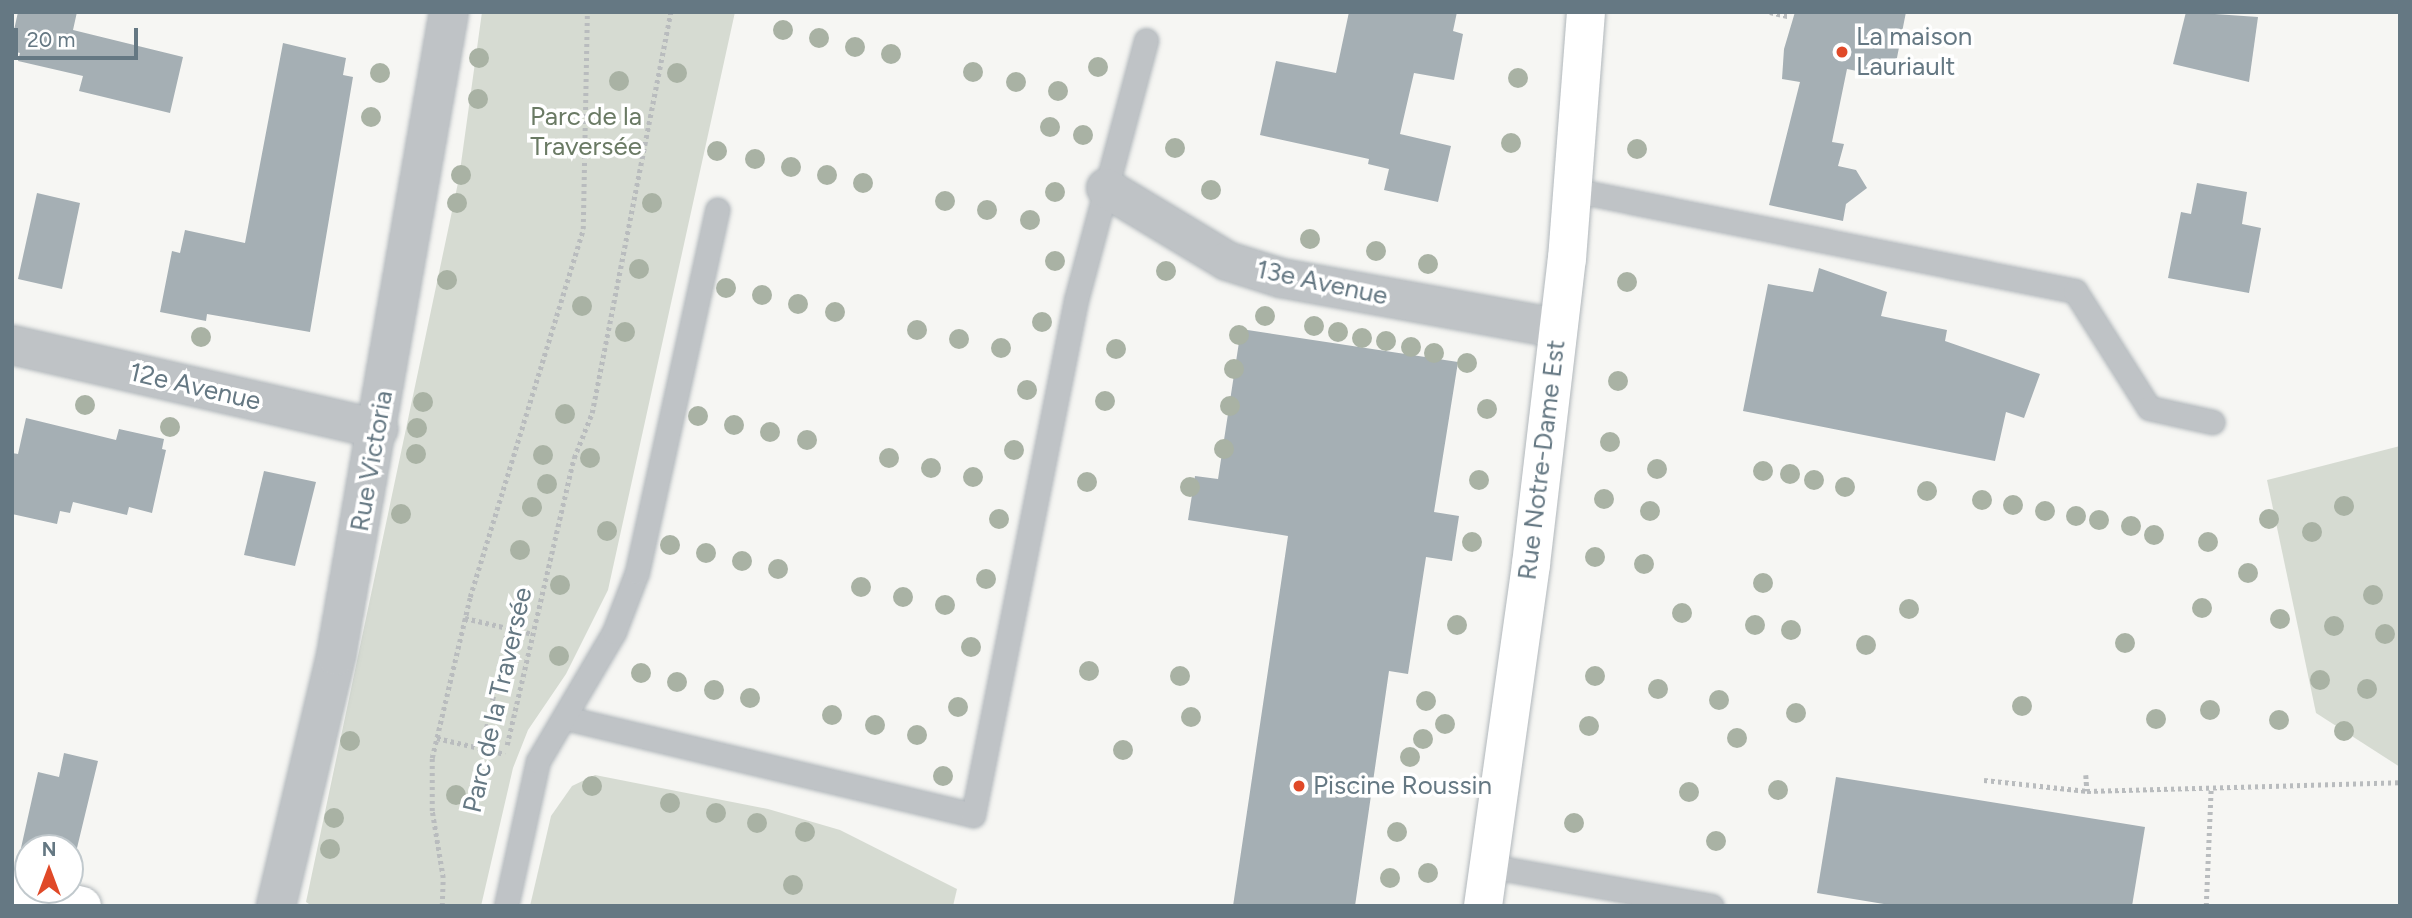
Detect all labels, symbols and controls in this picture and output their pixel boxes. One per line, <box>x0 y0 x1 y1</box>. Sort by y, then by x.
scale bar <box>18 14 142 58</box>
place label: La maison Lauriault <box>1856 21 1972 82</box>
text: 20 m <box>27 27 75 52</box>
marker: La maison Lauriault <box>1834 44 1850 60</box>
park label: Parc de la Traversée <box>530 101 642 162</box>
street label: 13e Avenue <box>1254 254 1390 312</box>
street label: Rue Notre-Dame Est <box>1512 338 1572 582</box>
street label: 12e Avenue <box>126 357 264 417</box>
street label: Rue Victoria <box>344 388 400 534</box>
street label: Parc de la Traversée <box>457 584 539 816</box>
place label: Piscine Roussin <box>1313 770 1492 802</box>
marker: Piscine Roussin <box>1291 778 1307 794</box>
north arrow <box>14 834 84 904</box>
text: N <box>42 838 56 861</box>

